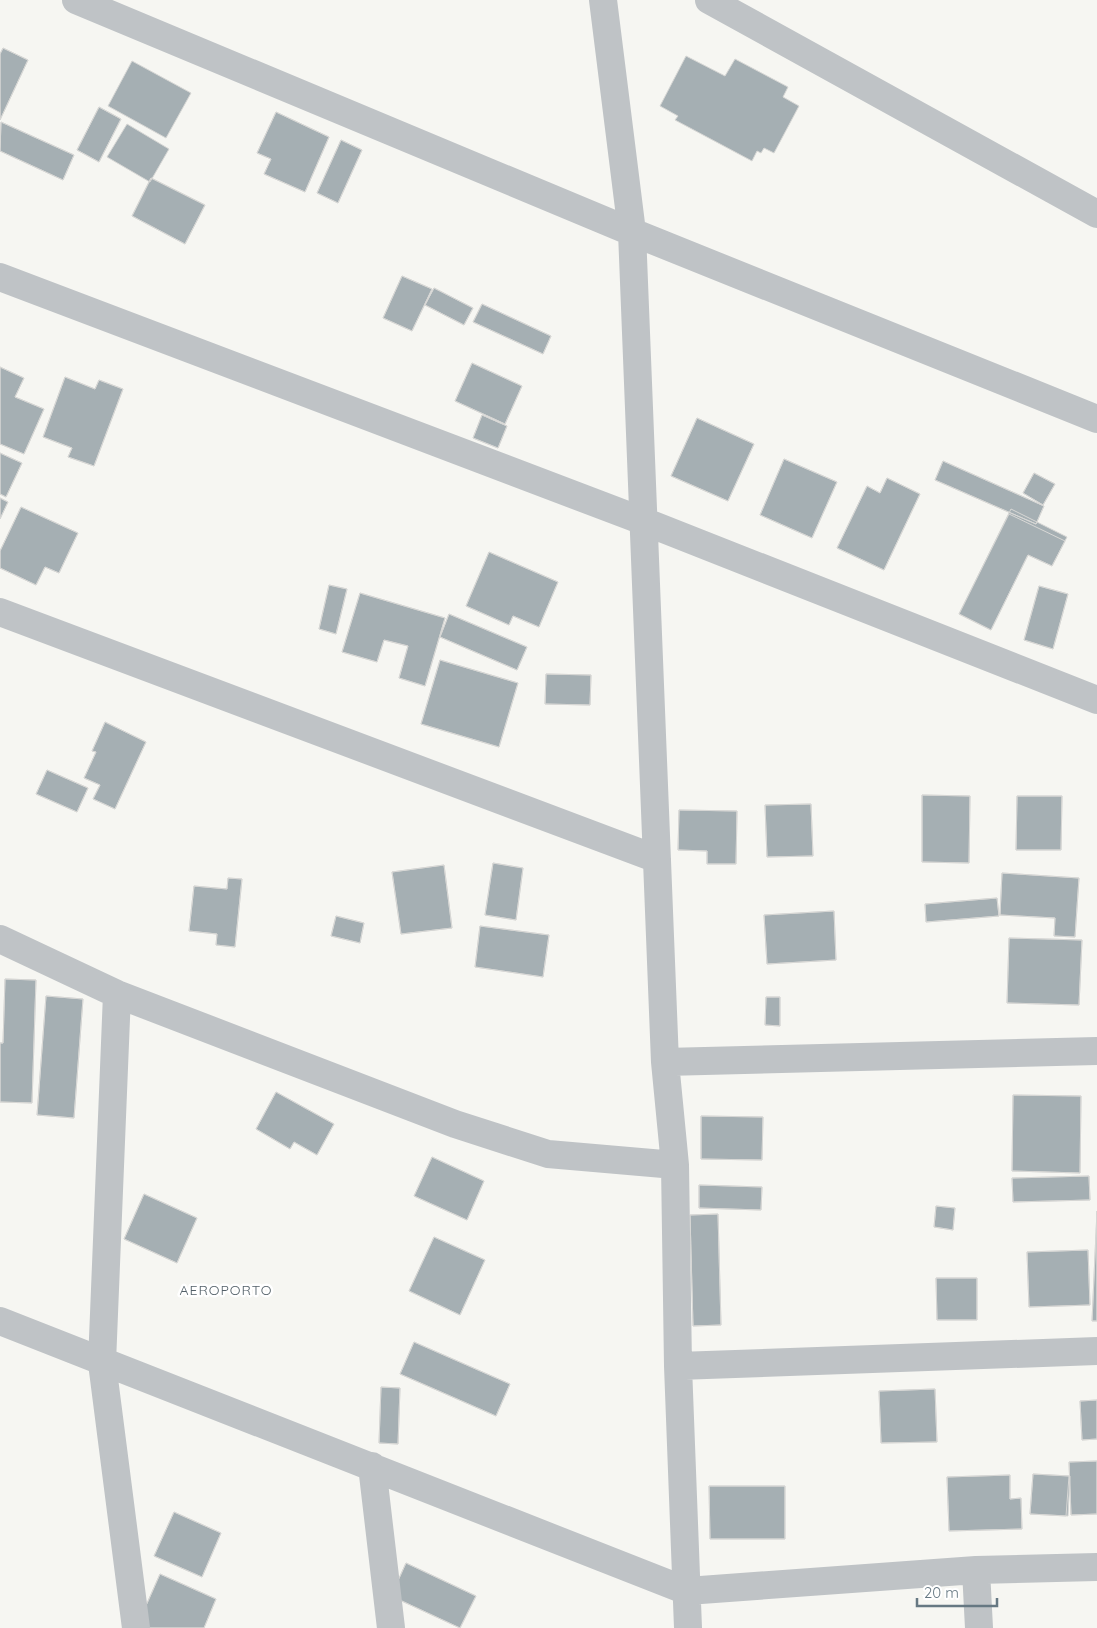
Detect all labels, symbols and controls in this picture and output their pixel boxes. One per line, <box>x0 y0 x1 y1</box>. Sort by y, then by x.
district label: AEROPORTO <box>179 1281 273 1299</box>
scale bar <box>917 1576 997 1608</box>
text: 20 m <box>924 1583 959 1602</box>

